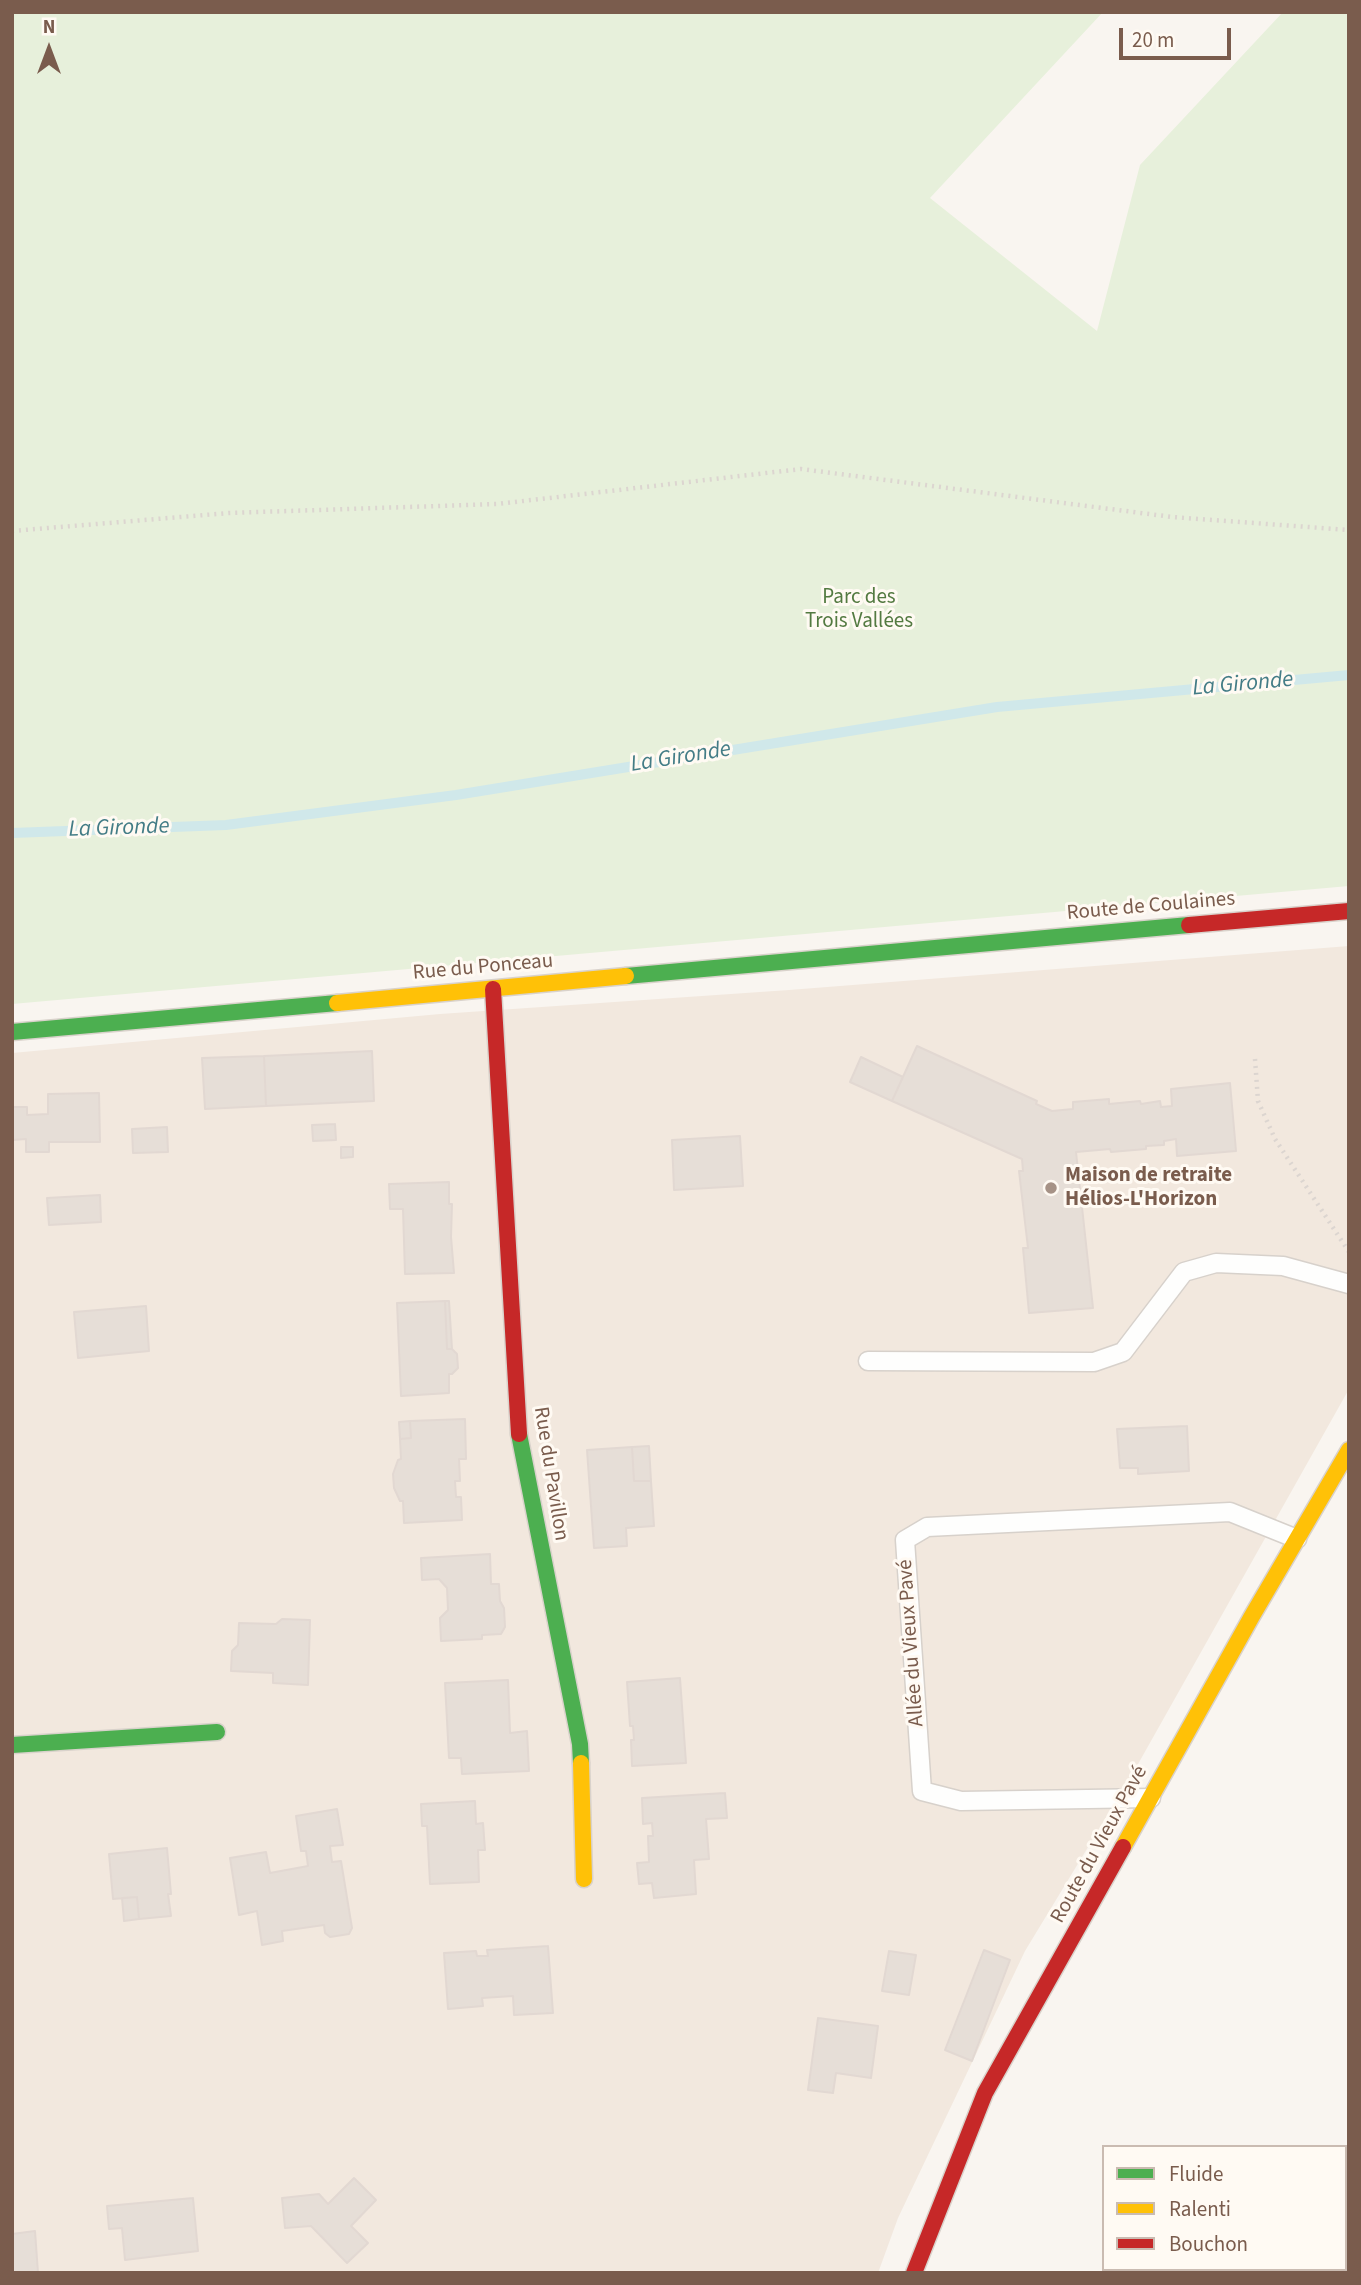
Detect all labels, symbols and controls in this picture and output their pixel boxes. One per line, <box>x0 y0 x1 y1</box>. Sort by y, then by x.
north arrow <box>14 14 84 84</box>
text: N <box>43 14 55 41</box>
scale bar <box>1123 14 1235 58</box>
text: 20 m <box>1132 25 1174 55</box>
park label: Parc des Trois Vallées <box>805 585 913 635</box>
water label: La Gironde <box>1191 667 1295 703</box>
water label: La Gironde <box>629 736 733 780</box>
water label: La Gironde <box>68 813 170 845</box>
street label: Route de Coulaines <box>1066 887 1236 927</box>
street label: Rue du Ponceau <box>412 949 554 987</box>
place label: Maison de retraite Hélios-L'Horizon <box>1065 1163 1232 1213</box>
marker: Maison de retraite Hélios-L'Horizon <box>1043 1180 1059 1196</box>
street label: Rue du Pavillon <box>527 1405 573 1543</box>
street label: Allée du Vieux Pavé <box>894 1559 930 1727</box>
street label: Route du Vieux Pavé <box>1046 1762 1154 1928</box>
legend <box>1102 2145 1347 2271</box>
text: Fluide <box>1169 2159 1223 2189</box>
text: Ralenti <box>1169 2194 1231 2224</box>
text: Bouchon <box>1169 2229 1248 2259</box>

